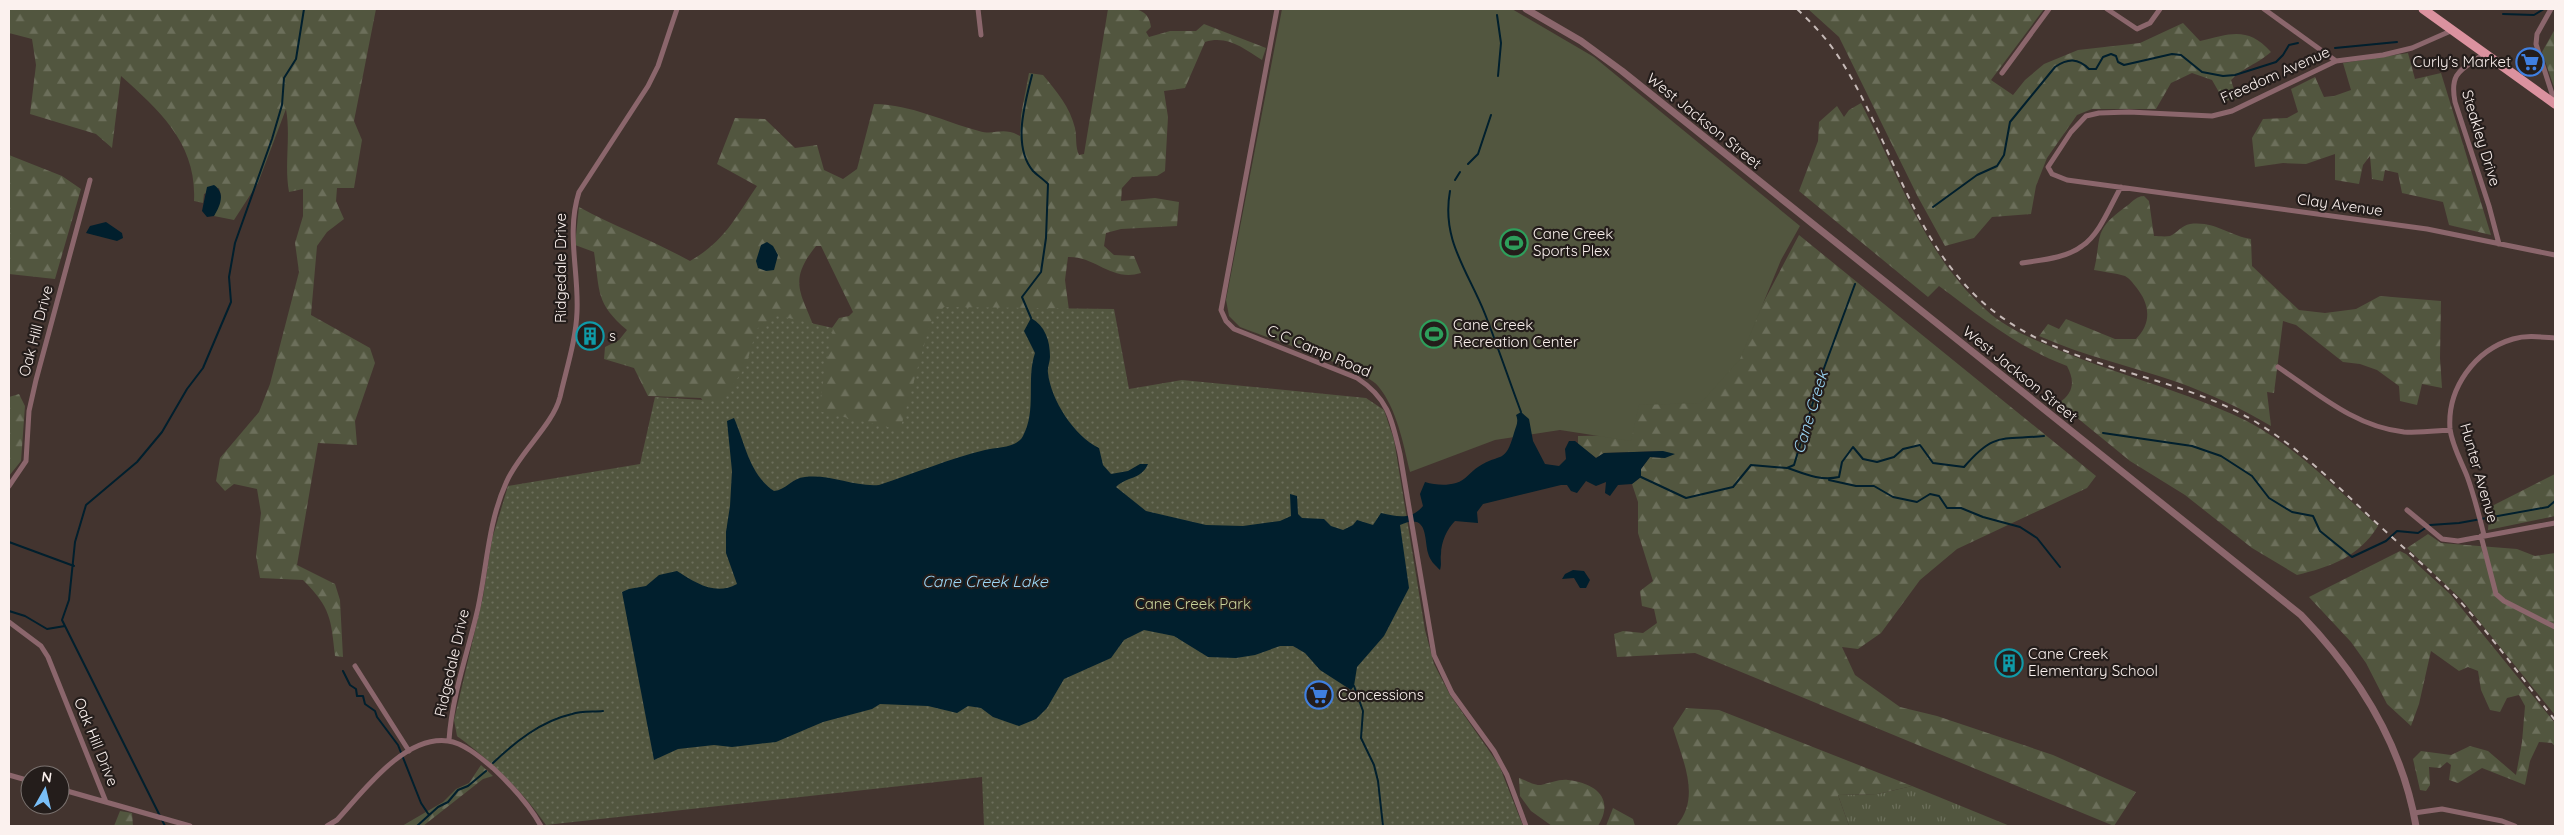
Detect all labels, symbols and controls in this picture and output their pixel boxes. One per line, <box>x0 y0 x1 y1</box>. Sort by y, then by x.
street label: Freedom Avenue <box>2217 42 2333 107</box>
supermarket icon: Curly's Market <box>2515 47 2545 77</box>
place label: Curly's Market <box>2413 52 2511 71</box>
street label: West Jackson Street <box>1643 68 1766 173</box>
street label: Steakley Drive <box>2458 88 2505 188</box>
street label: Clay Avenue <box>2296 189 2384 220</box>
street label: Ridgedale Drive <box>551 213 570 323</box>
place label: Cane Creek Sports Plex <box>1533 224 1613 260</box>
sports icon: Cane Creek Sports Plex <box>1499 228 1529 258</box>
street label: Oak Hill Drive <box>14 283 57 379</box>
place label: Cane Creek Recreation Center <box>1453 315 1579 351</box>
sports icon: Cane Creek Recreation Center <box>1419 319 1449 349</box>
street label: C C Camp Road <box>1265 320 1374 381</box>
building icon: s <box>575 321 605 351</box>
street label: West Jackson Street <box>1959 321 2082 426</box>
place label: s <box>609 326 616 345</box>
water label: Cane Creek <box>1788 367 1833 456</box>
street label: Hunter Avenue <box>2456 421 2503 525</box>
water label: Cane Creek Lake <box>922 571 1049 591</box>
park label: Cane Creek Park <box>1135 594 1251 613</box>
street label: Ridgedale Drive <box>430 607 473 719</box>
place label: Cane Creek Elementary School <box>2028 644 2158 680</box>
building icon: Cane Creek Elementary School <box>1994 648 2024 678</box>
supermarket icon: Concessions <box>1304 680 1334 710</box>
place label: Concessions <box>1338 685 1424 704</box>
street label: Oak Hill Drive <box>70 695 123 789</box>
north arrow <box>20 765 70 815</box>
text: N <box>40 767 53 787</box>

